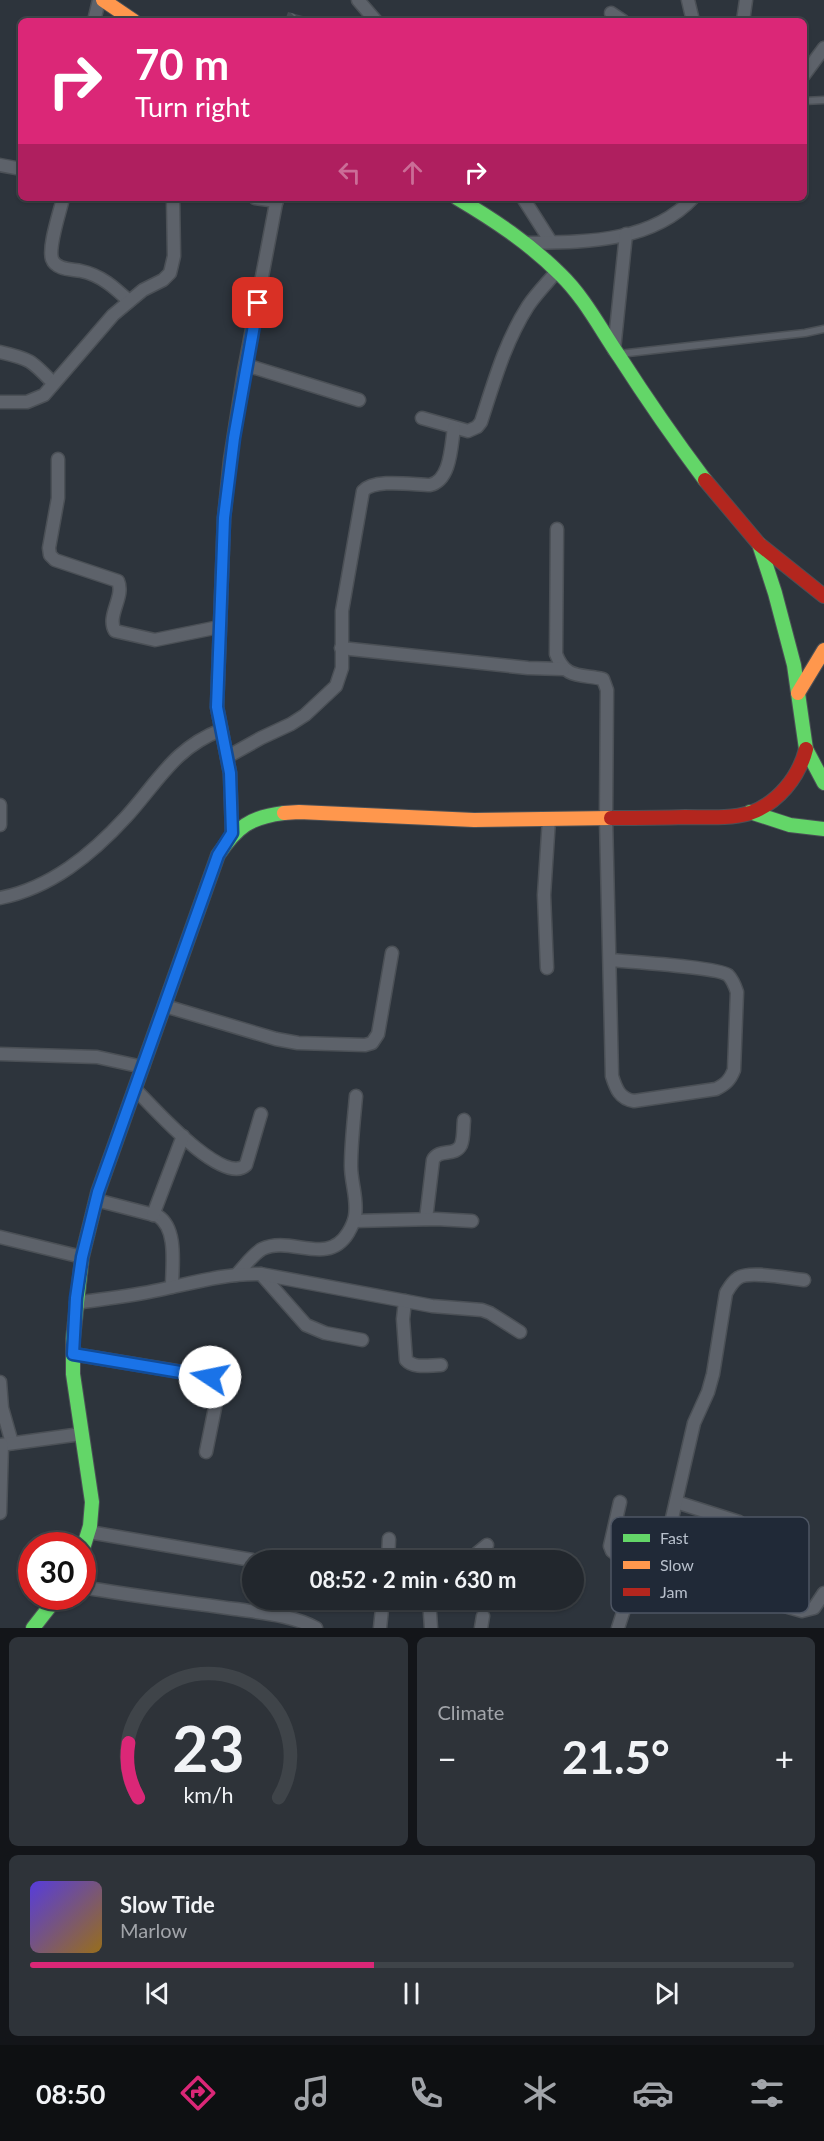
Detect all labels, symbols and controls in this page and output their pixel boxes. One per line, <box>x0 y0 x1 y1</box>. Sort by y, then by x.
text: 70 m <box>135 39 229 89</box>
icon: right <box>36 42 114 120</box>
text: Turn right <box>135 90 250 123</box>
icon: left <box>333 156 366 189</box>
icon: ahead <box>396 156 429 189</box>
icon: right <box>459 156 492 189</box>
pin <box>232 277 283 328</box>
icon: arrive <box>241 286 274 319</box>
position arrow <box>178 1345 242 1409</box>
legend <box>611 1517 809 1613</box>
text: Fast <box>660 1528 689 1547</box>
speed limit sign: 30 <box>18 1532 96 1610</box>
text: Slow <box>660 1555 694 1574</box>
text: 08:52 · 2 min · 630 m <box>310 1566 516 1593</box>
text: Jam <box>660 1582 688 1601</box>
text: Climate <box>438 1700 504 1724</box>
text: 23 <box>172 1710 244 1785</box>
text: 21.5° <box>562 1730 670 1784</box>
text: − <box>438 1738 457 1778</box>
text: + <box>775 1738 794 1778</box>
text: km/h <box>183 1783 233 1809</box>
text: Slow Tide <box>120 1891 215 1918</box>
text: Marlow <box>120 1918 187 1942</box>
icon: previous <box>141 1977 174 2010</box>
icon: pause <box>395 1977 428 2010</box>
icon: next <box>650 1977 683 2010</box>
icon: directions <box>177 2072 219 2114</box>
icon: music <box>291 2072 333 2114</box>
icon: phone <box>405 2072 447 2114</box>
icon: climate <box>519 2072 561 2114</box>
icon: car <box>632 2072 674 2114</box>
icon: filters <box>746 2072 788 2114</box>
text: 08:50 <box>36 2077 105 2110</box>

